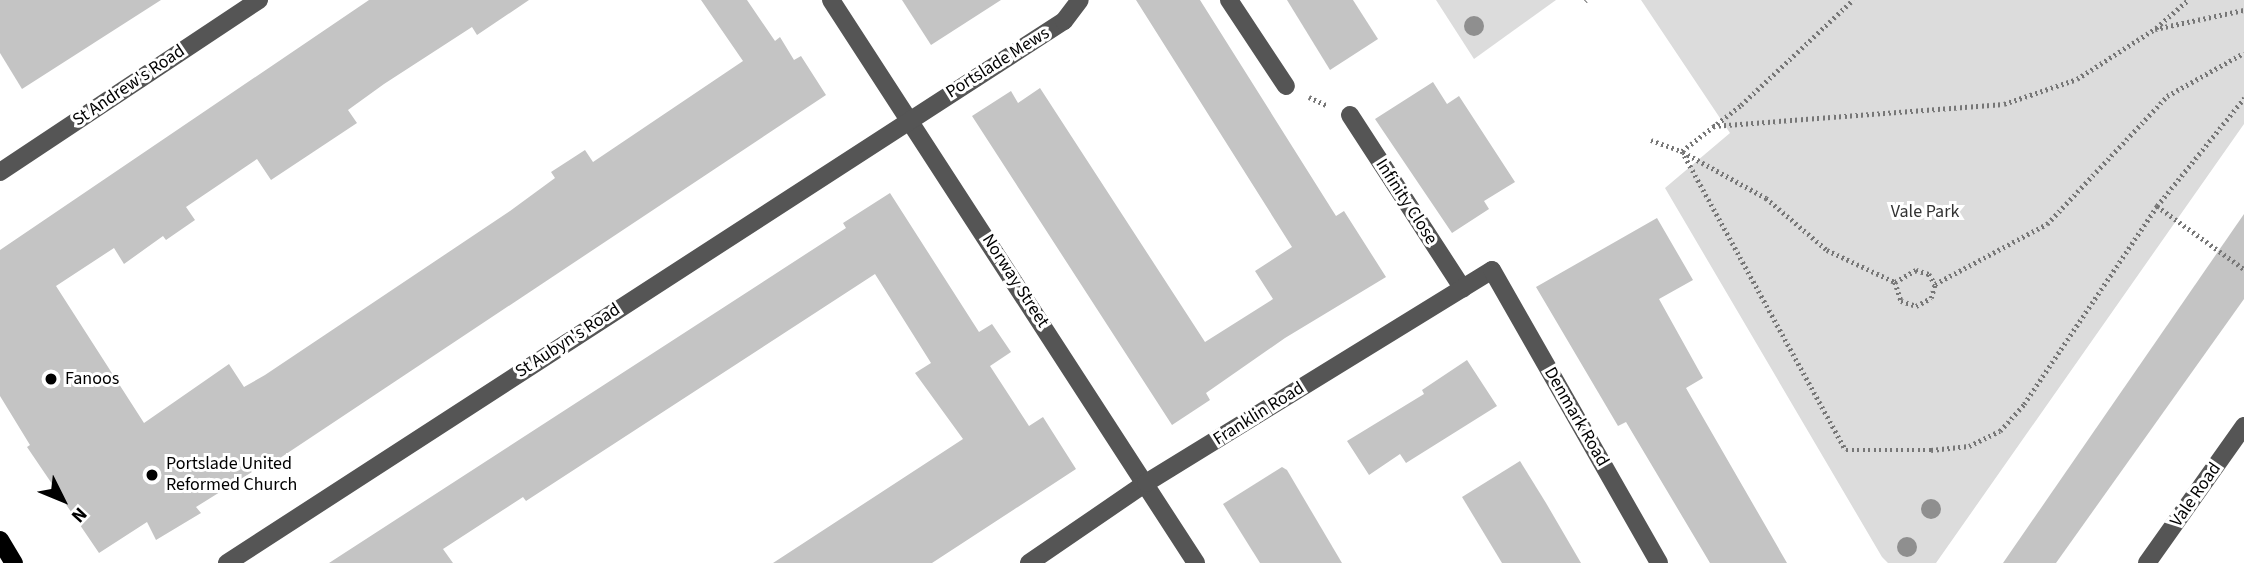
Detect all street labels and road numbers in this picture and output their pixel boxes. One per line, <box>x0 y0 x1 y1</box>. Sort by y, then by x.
street label: Portslade Mews <box>942 23 1054 103</box>
street label: St Andrew's Road <box>69 41 189 131</box>
street label: Infinity Close <box>1370 155 1442 249</box>
street label: Norway Street <box>977 230 1053 332</box>
street label: St Aubyn's Road <box>512 299 624 383</box>
street label: Denmark Road <box>1539 363 1613 471</box>
street label: Franklin Road <box>1209 377 1309 451</box>
street label: Vale Road <box>2166 459 2226 531</box>

